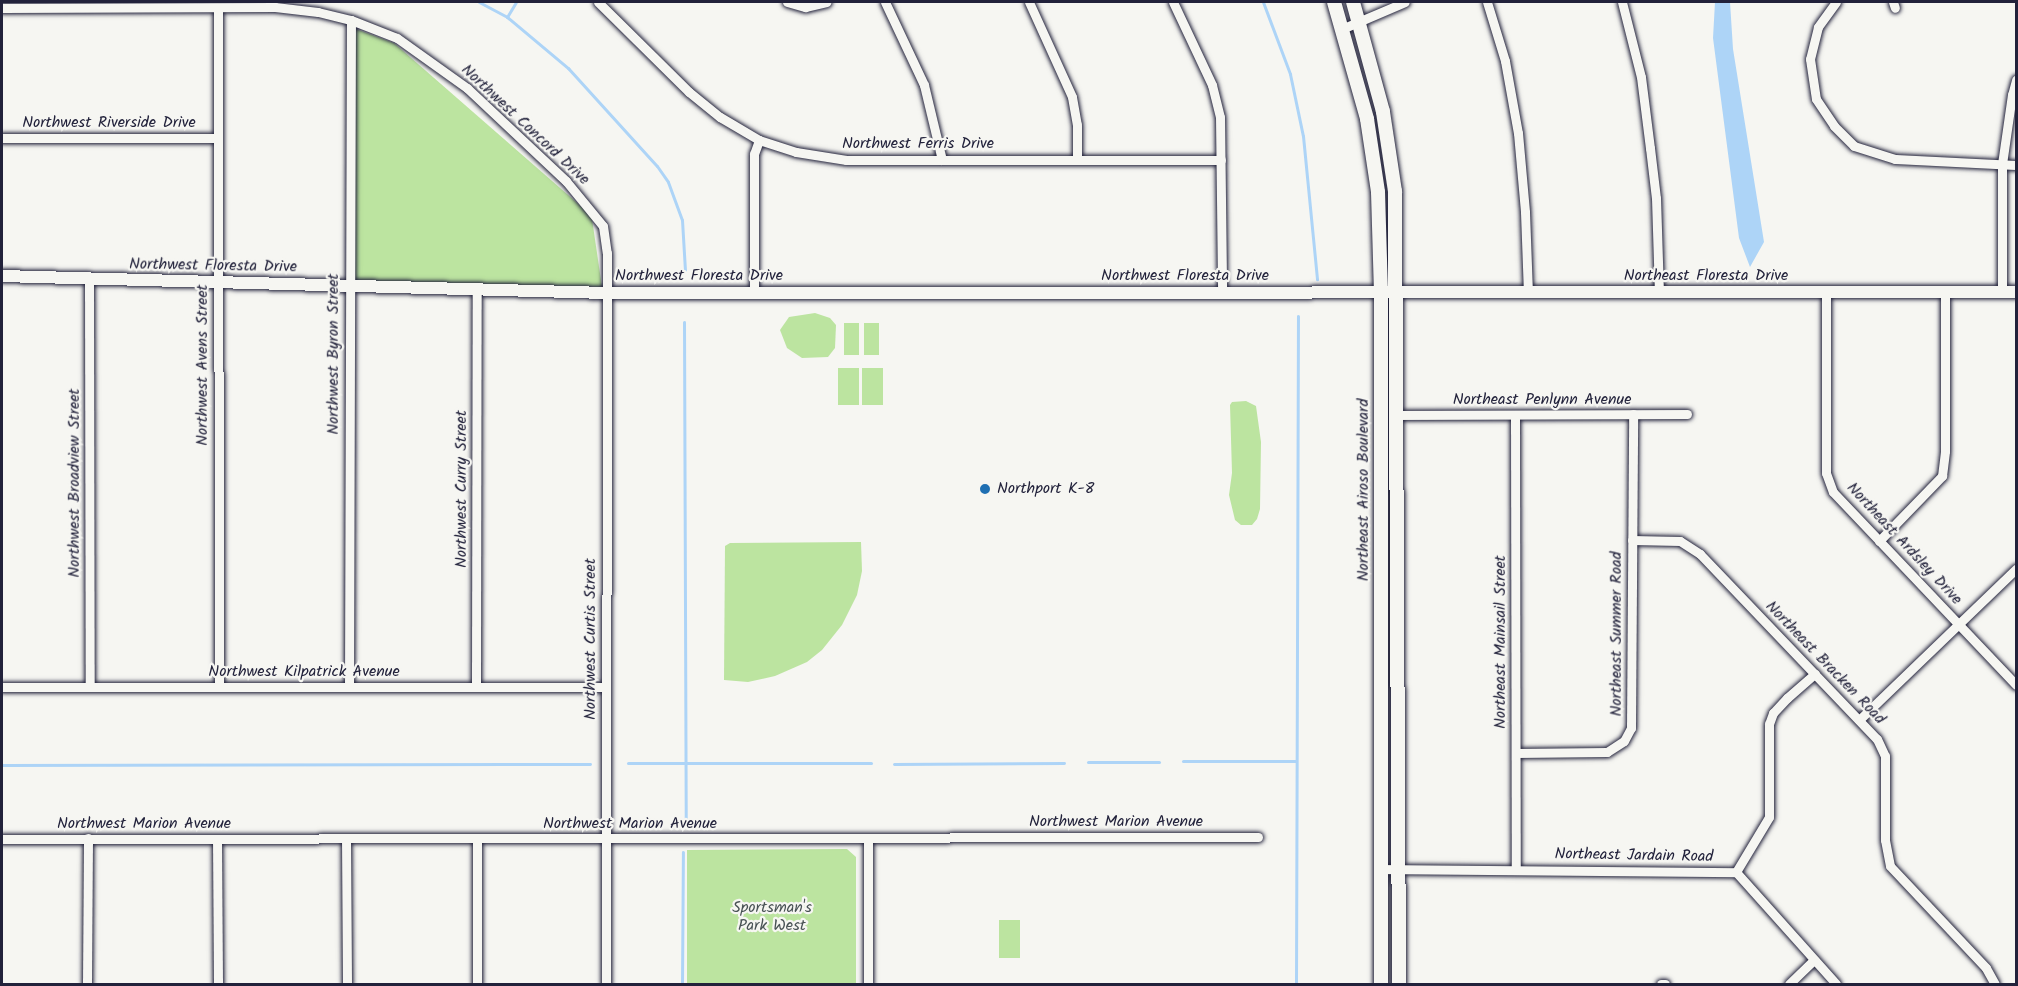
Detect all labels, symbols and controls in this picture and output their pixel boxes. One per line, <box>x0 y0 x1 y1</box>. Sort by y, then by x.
street label: Northwest Concord Drive <box>457 61 593 189</box>
street label: Northwest Riverside Drive <box>22 113 196 133</box>
street label: Northwest Ferris Drive <box>842 134 994 154</box>
street label: Northwest Floresta Drive <box>129 255 297 277</box>
street label: Northwest Floresta Drive <box>615 266 783 286</box>
street label: Northwest Floresta Drive <box>1101 266 1269 286</box>
street label: Northeast Floresta Drive <box>1624 266 1788 286</box>
street label: Northwest Byron Street <box>324 273 344 435</box>
street label: Northwest Avens Street <box>193 284 213 446</box>
street label: Northwest Broadview Street <box>65 388 85 578</box>
street label: Northeast Penlynn Avenue <box>1453 390 1631 410</box>
street label: Northeast Airoso Boulevard <box>1354 399 1374 581</box>
street label: Northwest Curry Street <box>452 410 472 568</box>
place label: Northport K-8 <box>997 479 1094 499</box>
street label: Northeast Ardsley Drive <box>1842 479 1966 609</box>
marker: Northport K-8 <box>978 482 992 496</box>
street label: Northeast Summer Road <box>1607 552 1627 716</box>
street label: Northeast Mainsail Street <box>1491 555 1511 729</box>
street label: Northwest Curtis Street <box>581 558 601 720</box>
street label: Northeast Bracken Road <box>1761 597 1889 729</box>
street label: Northwest Kilpatrick Avenue <box>208 662 400 682</box>
street label: Northwest Marion Avenue <box>1029 812 1203 832</box>
street label: Northwest Marion Avenue <box>57 814 231 834</box>
street label: Northwest Marion Avenue <box>543 814 717 834</box>
street label: Northeast Jardain Road <box>1554 845 1714 867</box>
park label: Sportsman's Park West <box>732 898 812 936</box>

